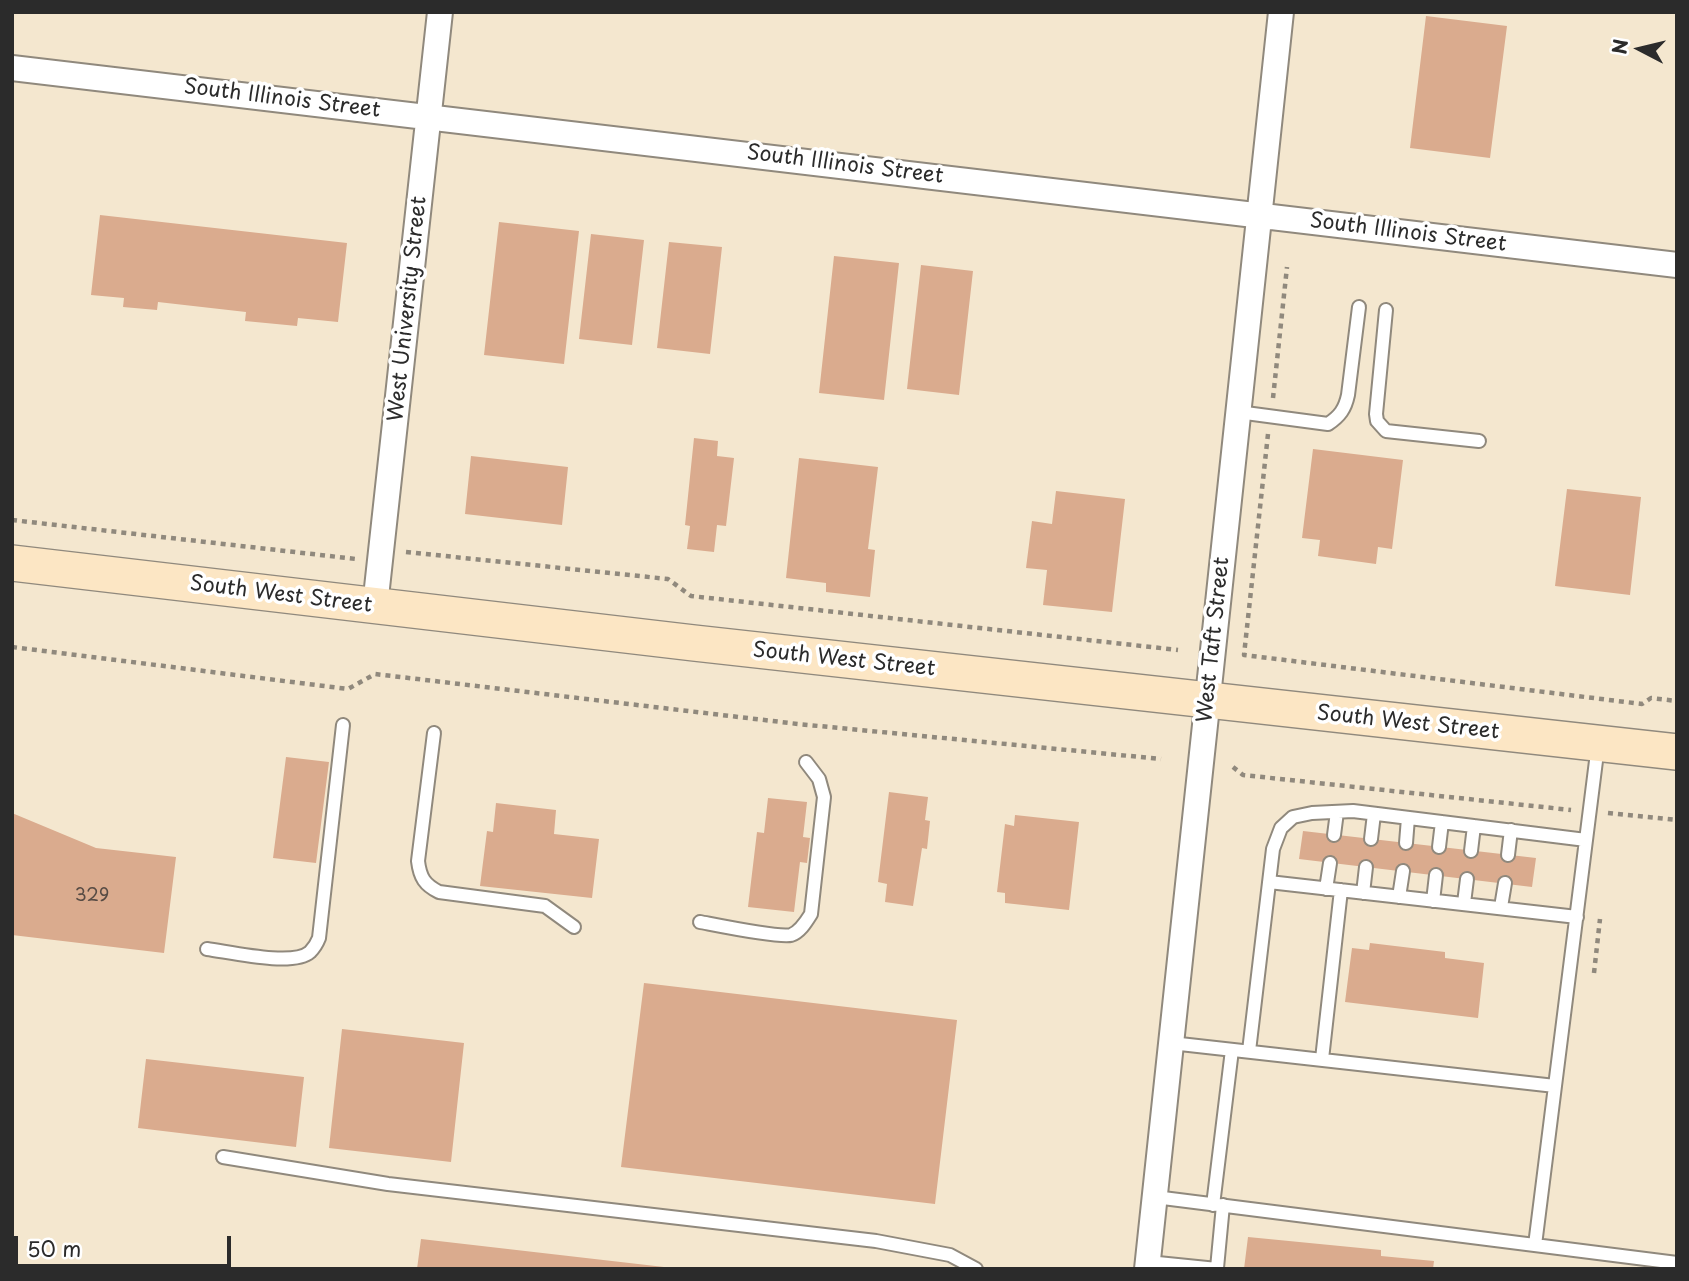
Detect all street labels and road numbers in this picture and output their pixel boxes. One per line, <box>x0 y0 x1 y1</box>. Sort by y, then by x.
street label: South Illinois Street <box>182 74 382 124</box>
street label: South Illinois Street <box>745 140 945 190</box>
street label: West University Street <box>384 195 432 423</box>
street label: South Illinois Street <box>1308 208 1508 258</box>
street label: West Taft Street <box>1193 556 1235 724</box>
street label: South West Street <box>189 571 373 619</box>
street label: South West Street <box>752 638 936 682</box>
street label: South West Street <box>1316 701 1500 745</box>

